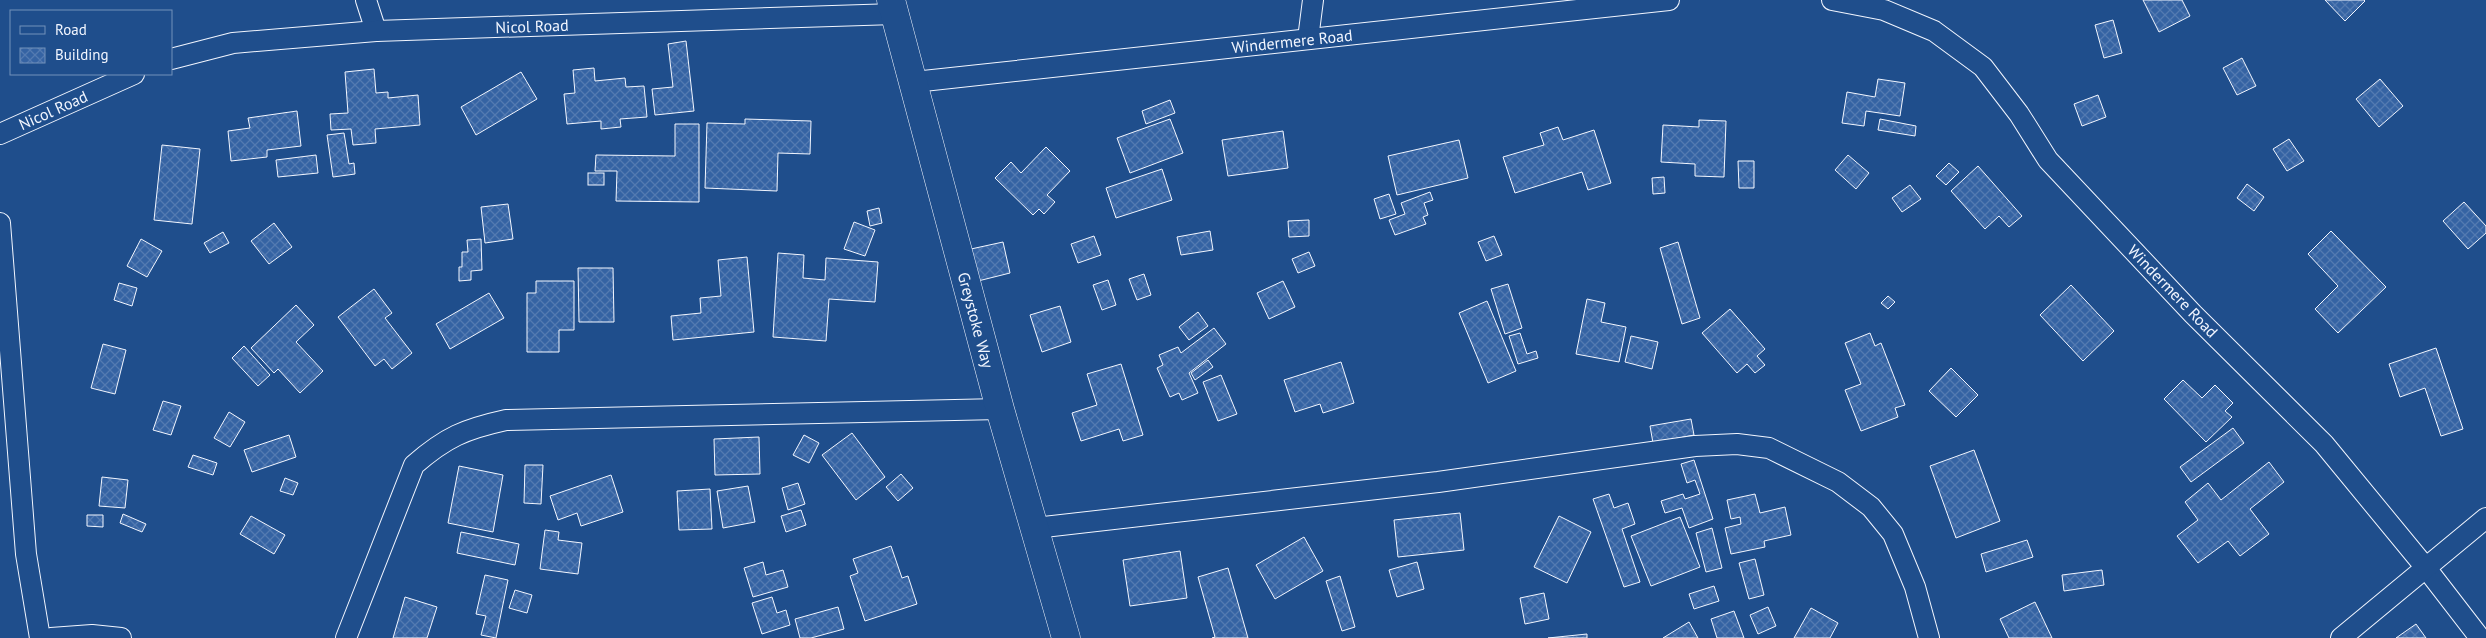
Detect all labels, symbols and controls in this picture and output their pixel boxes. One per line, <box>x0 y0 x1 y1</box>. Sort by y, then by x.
legend <box>10 10 172 75</box>
street label: Nicol Road <box>495 15 569 37</box>
text: Road <box>55 20 87 39</box>
street label: Windermere Road <box>1231 25 1353 57</box>
text: Building <box>55 45 109 64</box>
street label: Nicol Road <box>15 86 91 134</box>
street label: Windermere Road <box>2124 240 2222 342</box>
street label: Greystoke Way <box>954 270 999 371</box>

